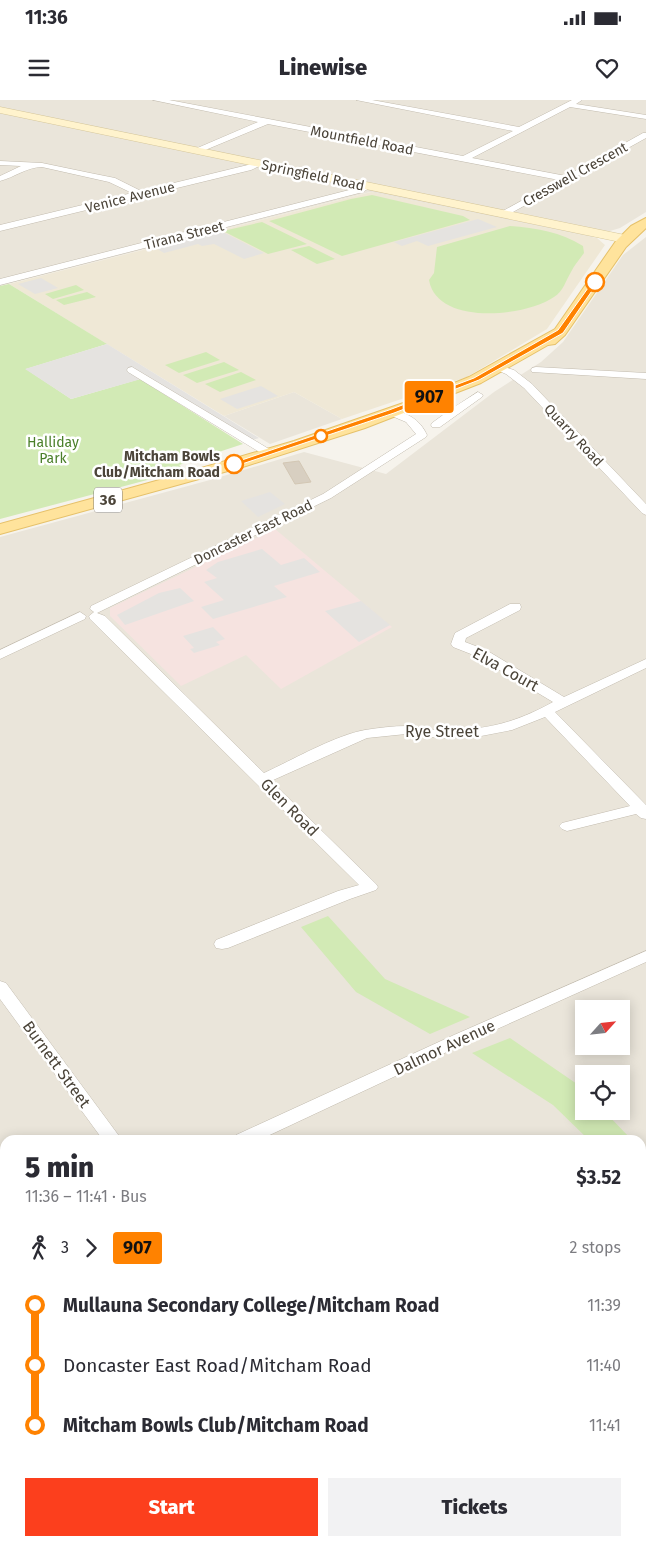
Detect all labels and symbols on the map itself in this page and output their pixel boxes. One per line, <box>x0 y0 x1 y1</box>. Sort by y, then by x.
street label: Mountfield Road <box>309 122 415 159</box>
street label: Cresswell Crescent <box>520 138 631 210</box>
street label: Springfield Road <box>260 156 366 195</box>
street label: Venice Avenue <box>84 178 177 217</box>
street label: Tirana Street <box>143 217 226 254</box>
unlabelled marker <box>585 272 605 292</box>
line badge: 907 <box>400 381 458 413</box>
street label: Quarry Road <box>540 401 607 470</box>
unlabelled marker <box>314 429 328 443</box>
park label: Halliday Park <box>27 434 79 467</box>
place label: Mitcham Bowls Club/Mitcham Road <box>94 448 220 481</box>
marker: Mitcham Bowls Club/Mitcham Road <box>224 454 244 474</box>
road number: 36 <box>94 488 122 512</box>
street label: Doncaster East Road <box>191 496 315 569</box>
street label: Elva Court <box>469 643 542 695</box>
street label: Rye Street <box>405 722 479 741</box>
street label: Glen Road <box>257 774 323 840</box>
north arrow <box>575 1000 630 1055</box>
street label: Dalmor Avenue <box>390 1016 498 1079</box>
street label: Burnett Street <box>19 1017 95 1112</box>

